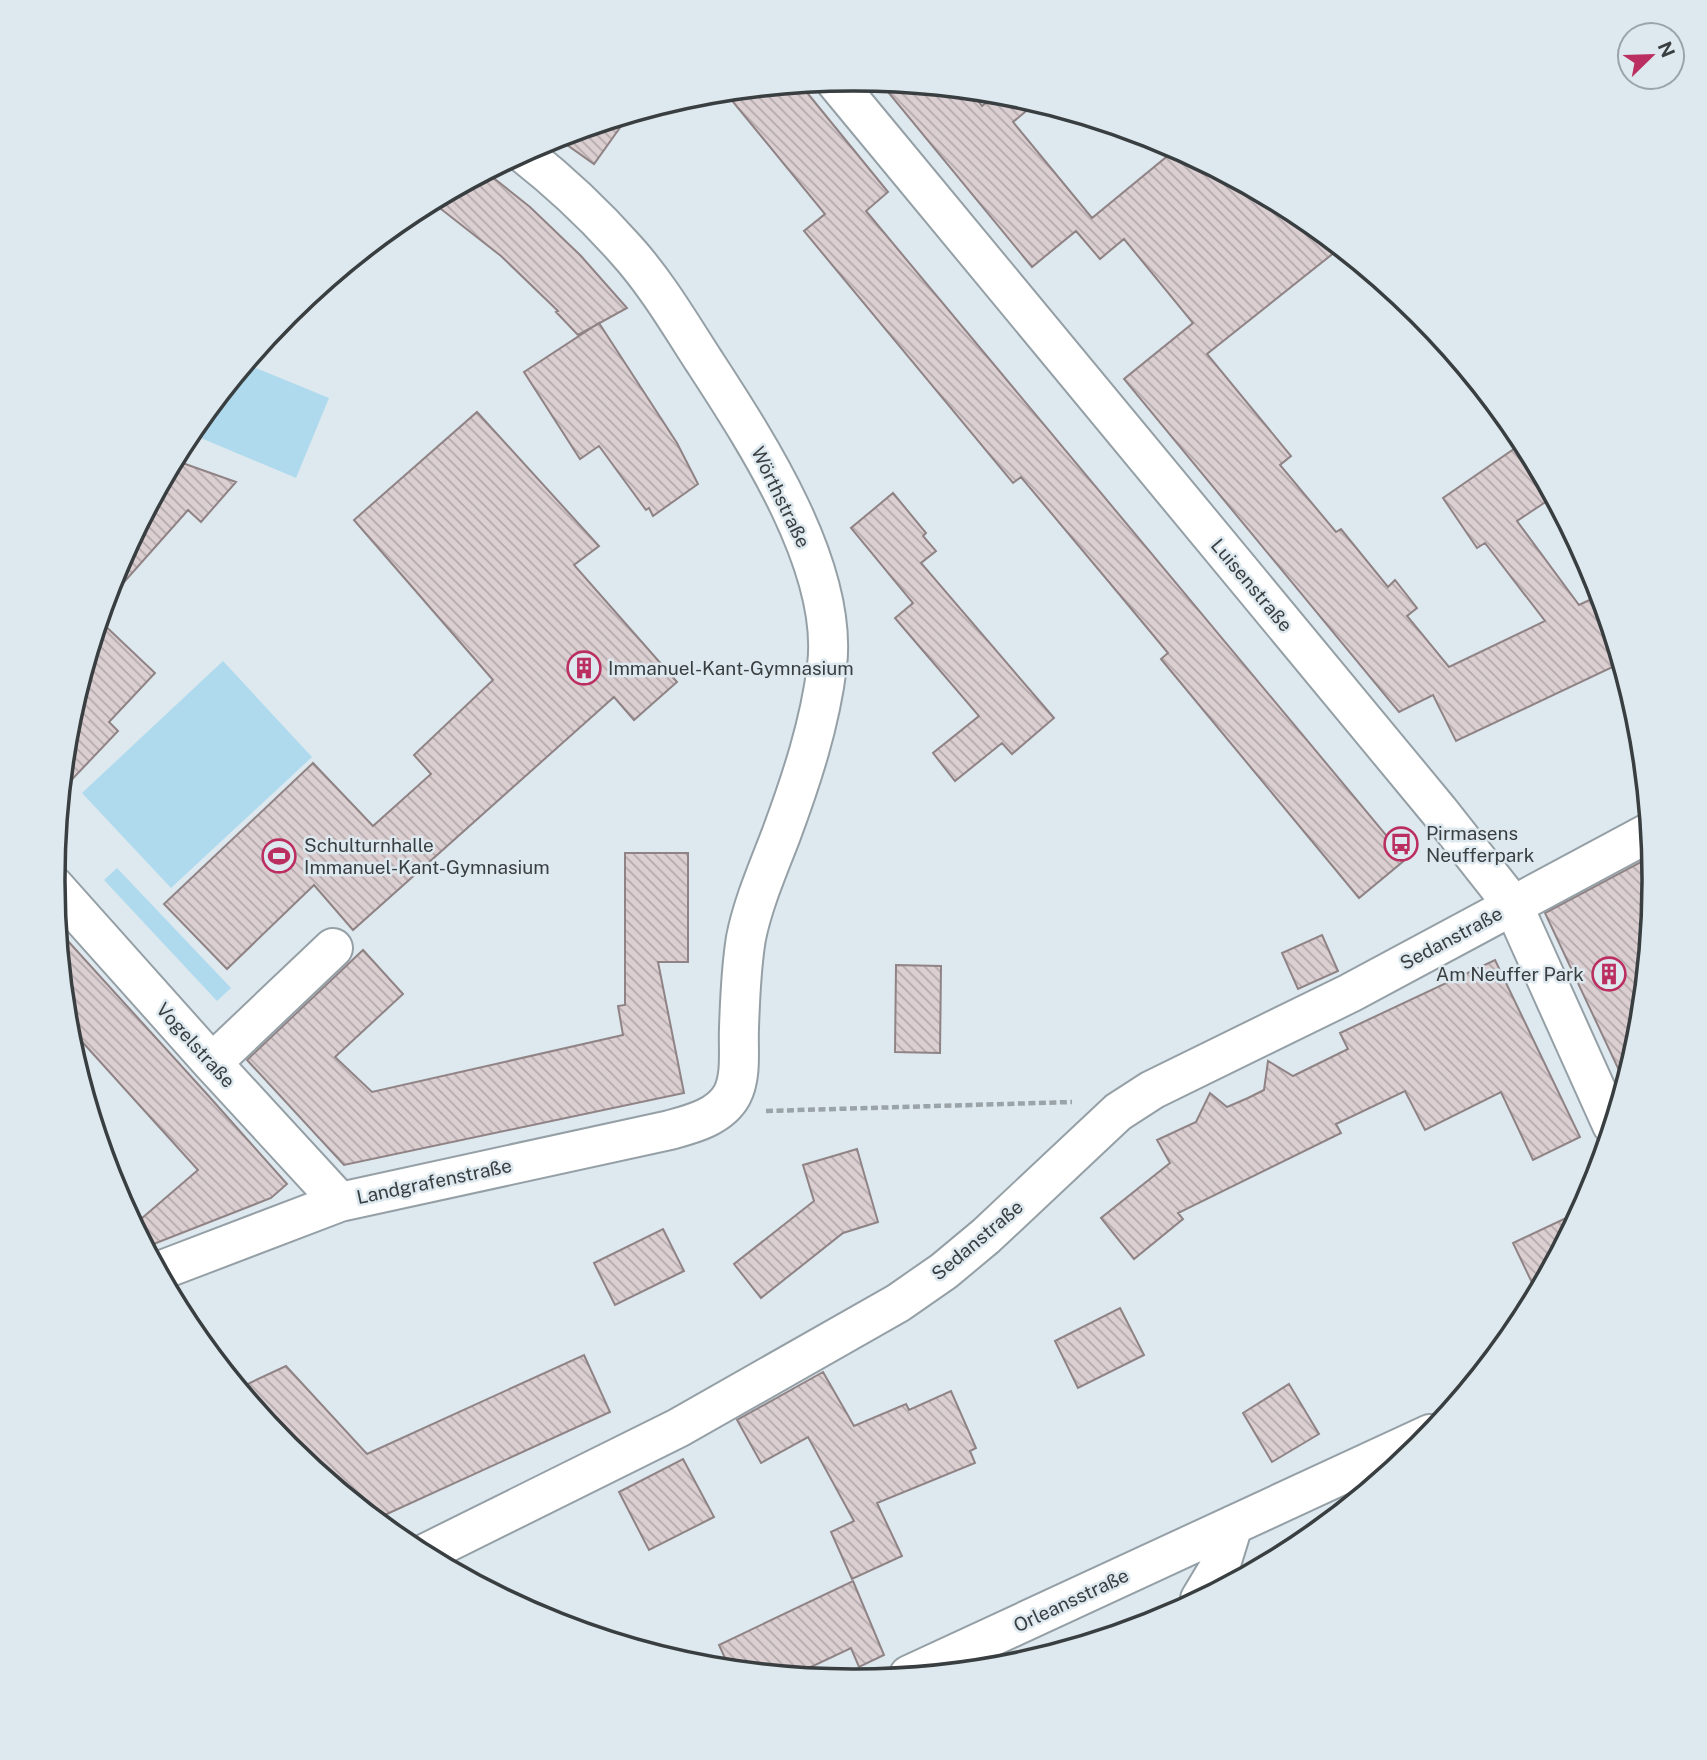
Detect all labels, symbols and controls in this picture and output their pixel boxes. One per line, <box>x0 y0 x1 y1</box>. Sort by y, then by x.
north arrow <box>1616 21 1686 91</box>
text: N <box>1654 38 1680 60</box>
street label: Wörthstraße <box>747 443 815 551</box>
street label: Luisenstraße <box>1207 534 1297 636</box>
building icon: Immanuel-Kant-Gymnasium <box>565 649 603 687</box>
place label: Immanuel-Kant-Gymnasium <box>608 657 854 679</box>
place label: Pirmasens Neufferpark <box>1426 822 1535 866</box>
bus stop icon: Pirmasens Neufferpark <box>1382 825 1420 863</box>
place label: Schulturnhalle Immanuel-Kant-Gymnasium <box>304 834 550 878</box>
sports icon: Schulturnhalle Immanuel-Kant-Gymnasium <box>260 837 298 875</box>
street label: Sedanstraße <box>1396 902 1506 974</box>
building icon: Am Neuffer Park <box>1590 955 1628 993</box>
place label: Am Neuffer Park <box>1436 963 1584 985</box>
street label: Vogelstraße <box>152 998 240 1092</box>
street label: Landgrafenstraße <box>354 1154 514 1208</box>
street label: Sedanstraße <box>927 1195 1027 1285</box>
street label: Orleansstraße <box>1010 1564 1132 1636</box>

